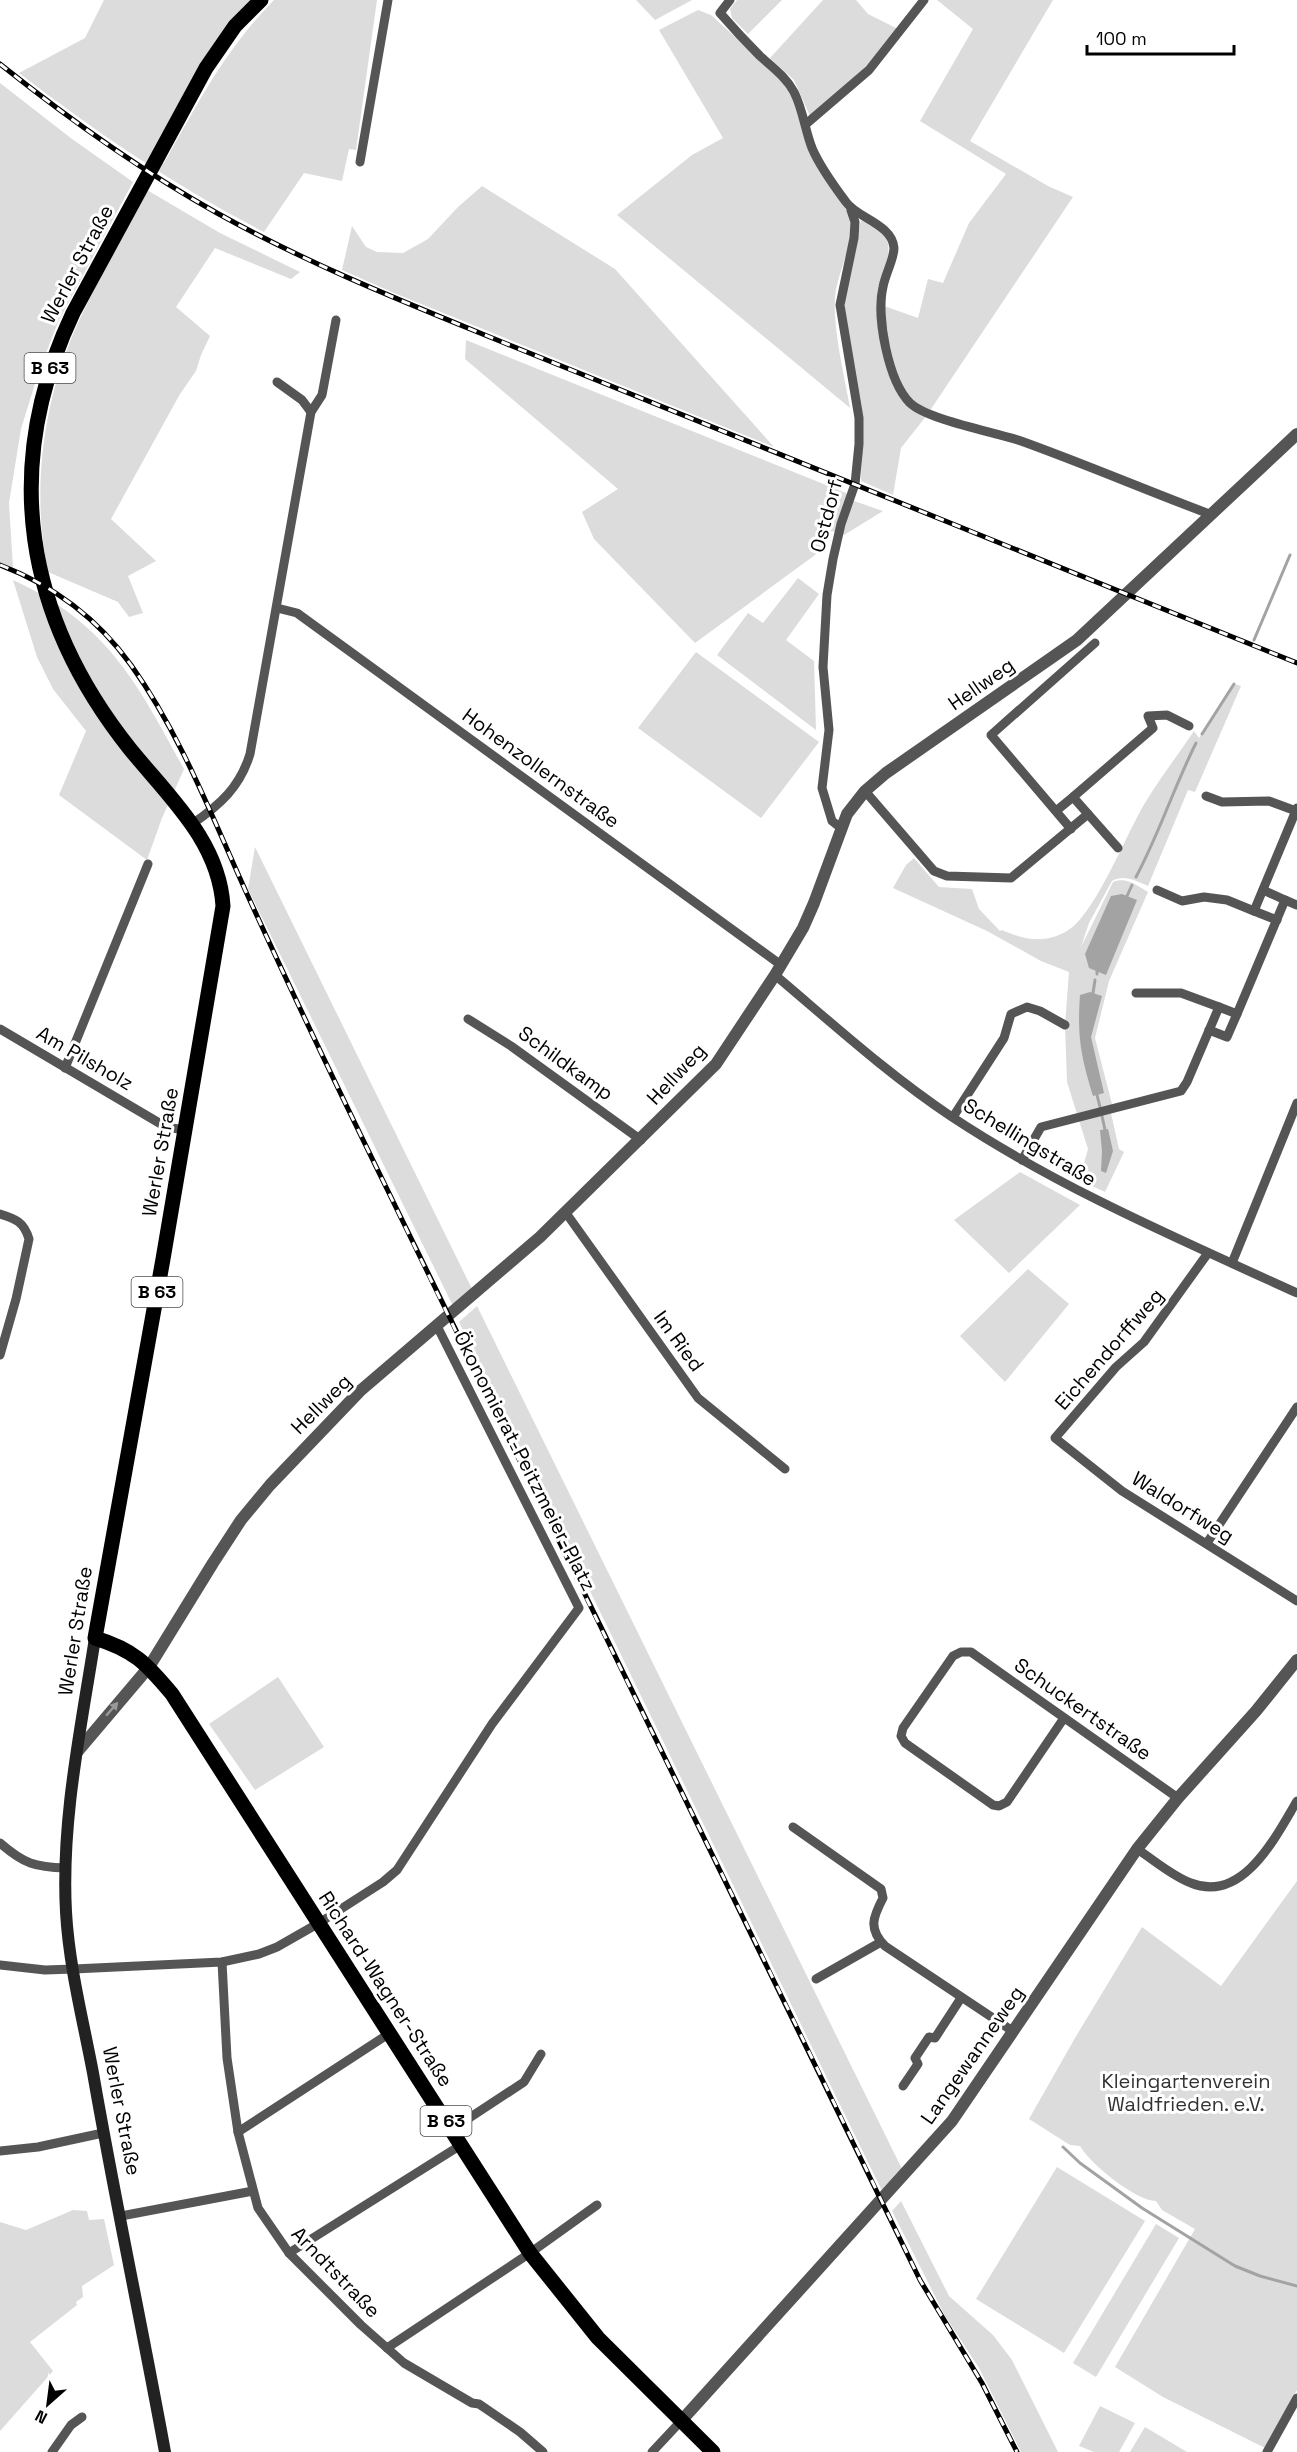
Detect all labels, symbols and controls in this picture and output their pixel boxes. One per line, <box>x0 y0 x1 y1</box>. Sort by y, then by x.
scale bar <box>1087 18 1234 56</box>
text: 100 m <box>1096 27 1147 50</box>
street label: Werler Straße <box>35 200 119 328</box>
road number: B 63 <box>25 353 76 383</box>
street label: Ostdorf <box>804 477 848 555</box>
street label: Hellweg <box>943 652 1019 716</box>
street label: Hohenzollernstraße <box>457 702 625 834</box>
street label: Am Pilsholz <box>32 1020 138 1096</box>
street label: Schildkamp <box>513 1020 619 1106</box>
street label: Hellweg <box>641 1038 711 1110</box>
street label: Werler Straße <box>136 1085 184 1219</box>
street label: Schellingstraße <box>959 1092 1101 1192</box>
road number: B 63 <box>132 1277 182 1307</box>
street label: Eichendorffweg <box>1049 1283 1169 1415</box>
street label: Im Ried <box>648 1305 710 1377</box>
street label: Ökonomierat-Peitzmeier-Platz <box>448 1327 602 1595</box>
street label: Hellweg <box>285 1368 357 1440</box>
street label: Waldorfweg <box>1127 1465 1239 1549</box>
street label: Werler Straße <box>52 1564 98 1698</box>
street label: Schuckertstraße <box>1009 1652 1157 1766</box>
one-way arrow <box>106 1701 119 1717</box>
street label: Richard-Wagner-Straße <box>313 1886 459 2092</box>
street label: Langewanneweg <box>915 1981 1029 2129</box>
street label: Werler Straße <box>97 2044 147 2178</box>
park label: Kleingartenverein Waldfrieden. e.V. <box>1101 2068 1271 2117</box>
road number: B 63 <box>420 2106 472 2136</box>
street label: Arndtstraße <box>286 2221 386 2323</box>
north arrow <box>18 2374 78 2434</box>
text: N <box>32 2405 51 2429</box>

